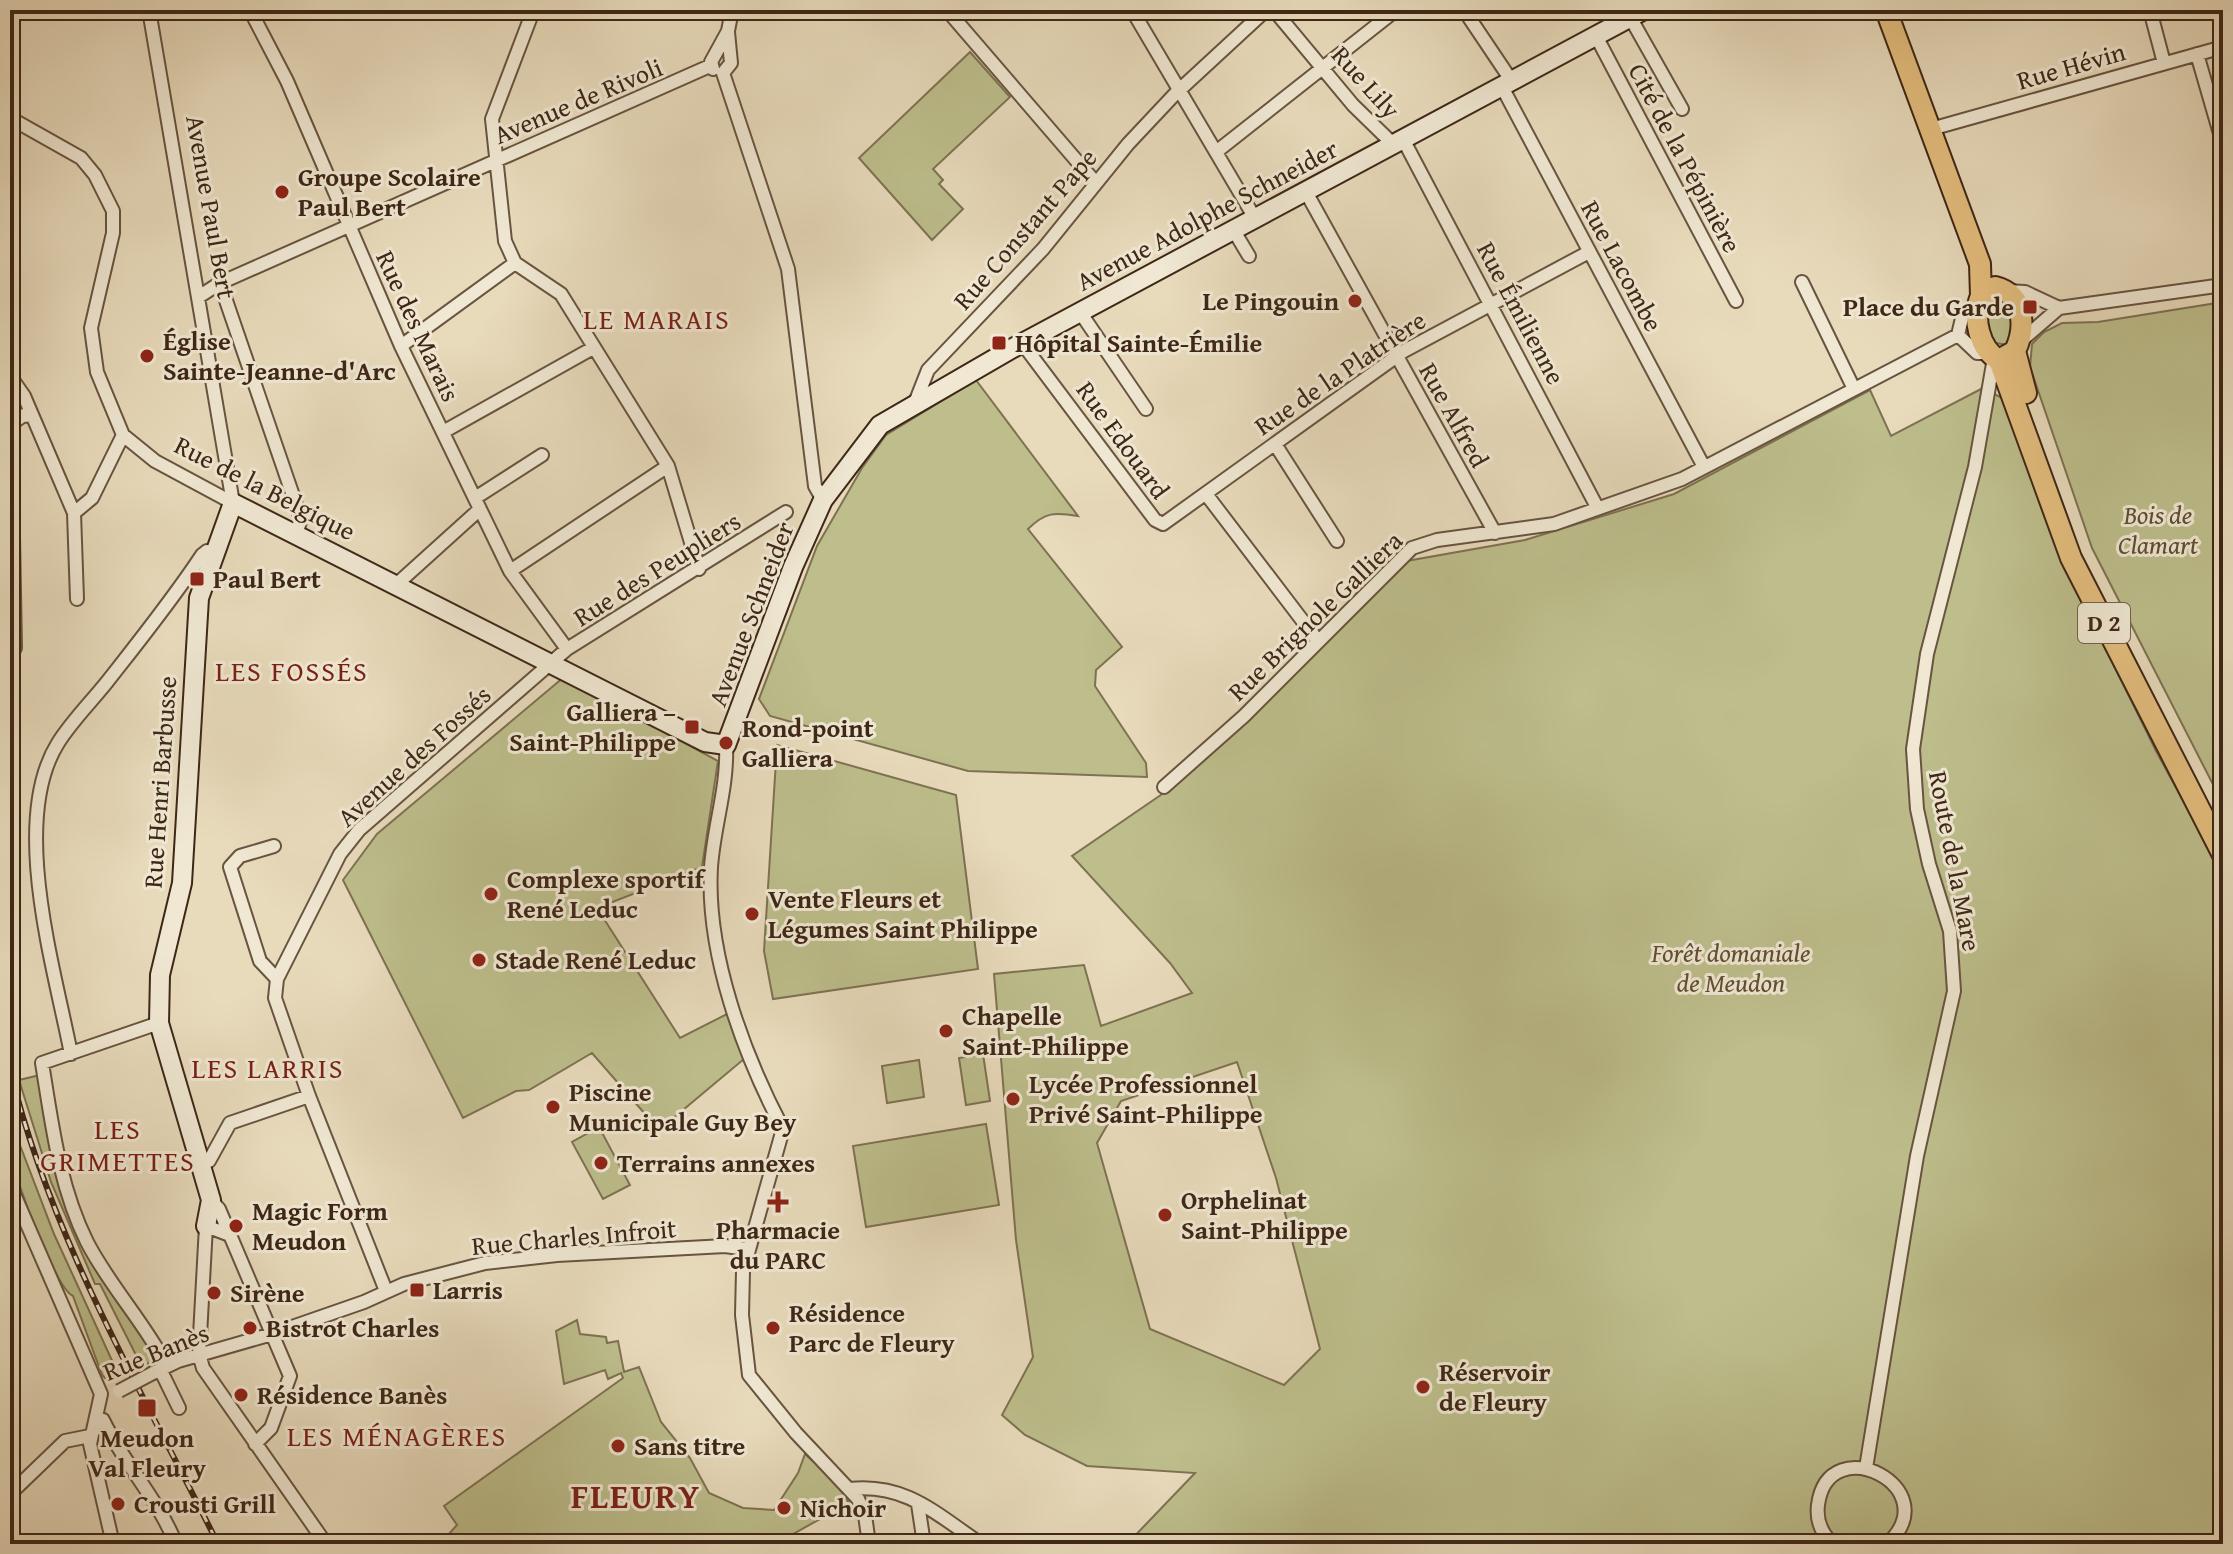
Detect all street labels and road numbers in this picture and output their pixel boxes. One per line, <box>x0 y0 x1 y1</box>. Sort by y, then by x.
street label: Rue Hévin <box>2012 31 2130 100</box>
street label: Rue Lily <box>1323 36 1410 127</box>
street label: Avenue de Rivoli <box>487 47 668 154</box>
street label: Cité de la Pépinière <box>1619 56 1752 260</box>
street label: Avenue Paul Bert <box>176 112 247 302</box>
street label: Avenue Adolphe Schneider <box>1069 129 1345 300</box>
street label: Rue Constant Pape <box>943 139 1106 318</box>
street label: Rue Lacombe <box>1572 193 1673 338</box>
street label: Rue Émilienne <box>1467 234 1575 391</box>
street label: Rue des Marais <box>366 244 471 408</box>
street label: Rue de la Platrière <box>1246 301 1433 445</box>
street label: Rue Alfred <box>1410 355 1499 475</box>
street label: Rue Edouard <box>1067 372 1180 507</box>
street label: Rue de la Belgique <box>168 425 363 550</box>
street label: Rue des Peupliers <box>565 501 748 636</box>
street label: Avenue Schneider <box>697 516 804 712</box>
street label: Rue Brignole Galliera <box>1218 521 1412 710</box>
road number: D 2 <box>2078 603 2130 643</box>
street label: Rue Henri Barbusse <box>133 674 186 890</box>
street label: Avenue des Fossés <box>328 676 499 836</box>
street label: Route de la Mare <box>1919 768 1992 954</box>
street label: Rue Charles Infroit <box>470 1208 678 1265</box>
street label: Rue Banès <box>97 1313 215 1390</box>

